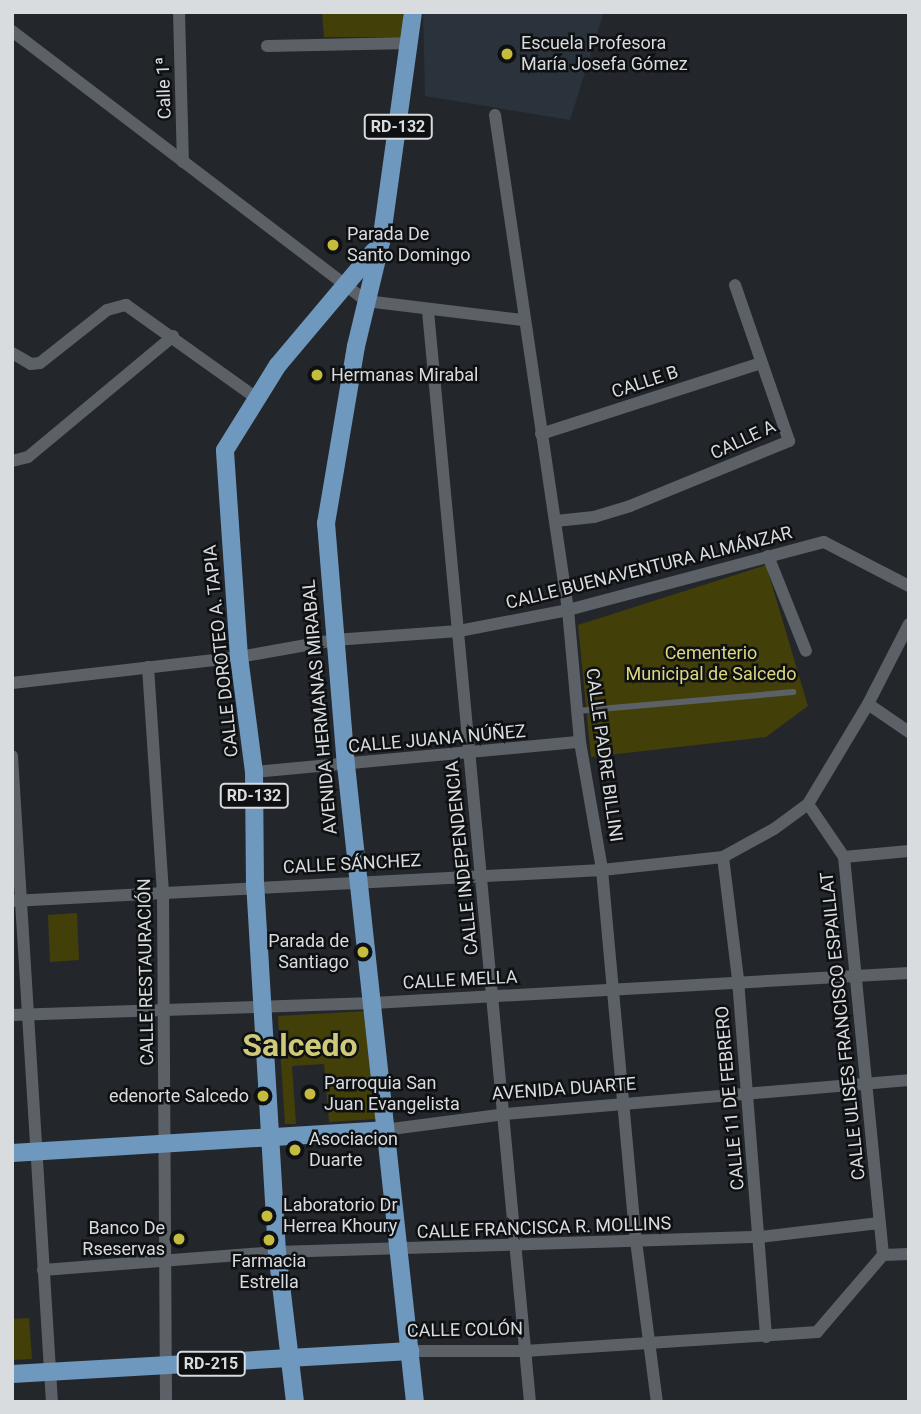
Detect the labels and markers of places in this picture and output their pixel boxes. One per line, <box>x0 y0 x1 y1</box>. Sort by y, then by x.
place label: Escuela Profesora María Josefa Gómez <box>521 33 688 76</box>
marker: Escuela Profesora María Josefa Gómez <box>499 46 515 62</box>
place label: Parada De Santo Domingo <box>347 224 470 266</box>
marker: Parada De Santo Domingo <box>325 237 341 253</box>
place label: Hermanas Mirabal <box>331 364 478 386</box>
marker: Hermanas Mirabal <box>309 367 325 383</box>
place label: Parada de Santiago <box>268 931 349 974</box>
marker: Parada de Santiago <box>355 944 371 960</box>
place label: Parroquia San Juan Evangelista <box>324 1073 460 1116</box>
place label: edenorte Salcedo <box>109 1085 249 1107</box>
marker: Parroquia San Juan Evangelista <box>302 1086 318 1102</box>
marker: edenorte Salcedo <box>255 1088 271 1104</box>
place label: Asociacion Duarte <box>309 1129 398 1172</box>
marker: Asociacion Duarte <box>287 1142 303 1158</box>
place label: Laboratorio Dr Herrea Khoury <box>283 1195 397 1238</box>
marker: Laboratorio Dr Herrea Khoury <box>257 1206 277 1226</box>
place label: Banco De Rseservas <box>82 1218 165 1260</box>
marker: Banco De Rseservas <box>171 1231 187 1247</box>
marker: Farmacia Estrella <box>261 1232 277 1248</box>
place label: Farmacia Estrella <box>232 1251 306 1294</box>

